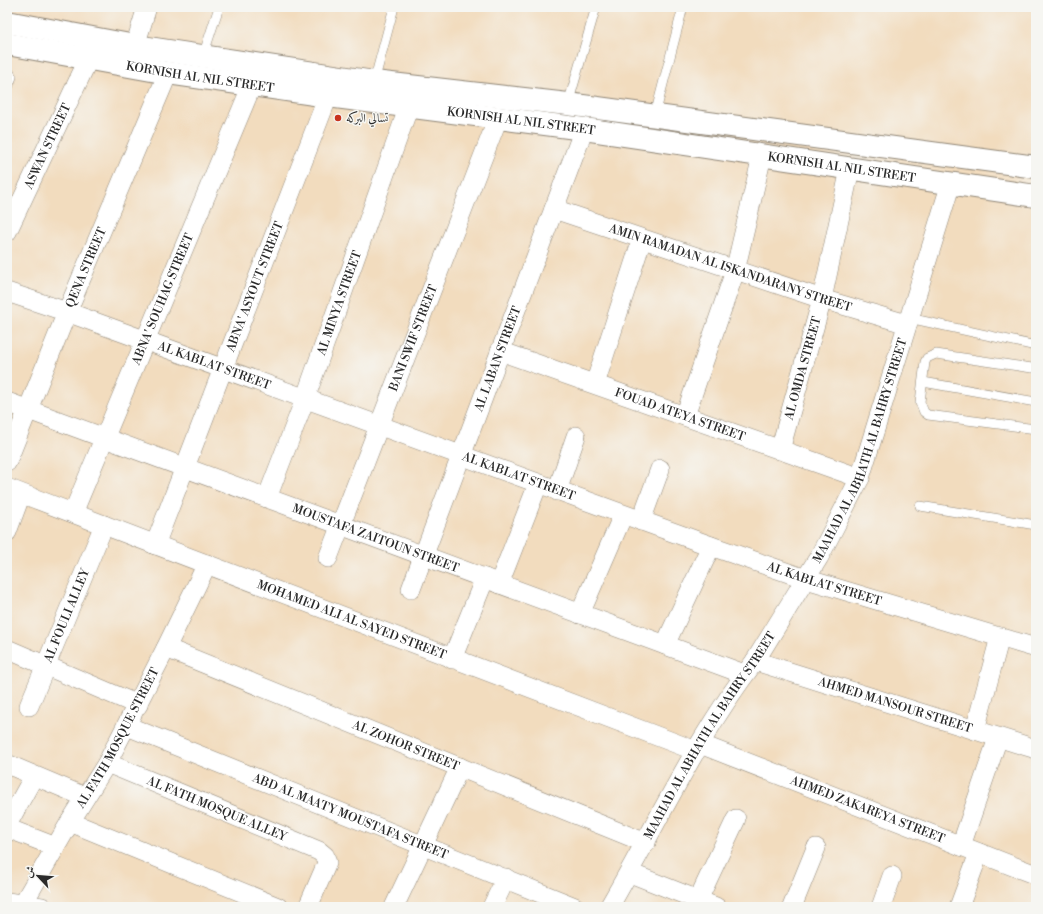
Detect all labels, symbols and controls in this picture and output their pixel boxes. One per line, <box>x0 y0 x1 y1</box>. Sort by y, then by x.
street label: KORNISH AL NIL STREET <box>125 59 276 96</box>
street label: ASWAN STREET <box>21 101 75 192</box>
street label: KORNISH AL NIL STREET <box>446 104 597 139</box>
place label: تسالي البركه <box>346 110 389 128</box>
marker: تسالي البركه <box>333 113 343 123</box>
street label: KORNISH AL NIL STREET <box>767 149 917 186</box>
street label: ABNA' ASYOUT STREET <box>223 219 287 355</box>
street label: AMIN RAMADAN AL ISKANDARANY STREET <box>606 221 854 316</box>
street label: QENA STREET <box>63 225 110 310</box>
street label: ABNA' SOUHAG STREET <box>128 231 197 368</box>
street label: AL MINYA STREET <box>314 248 365 358</box>
street label: BANI SWIF STREET <box>386 282 441 394</box>
street label: AL LABAN STREET <box>471 304 525 415</box>
street label: AL OMDA STREET <box>781 314 825 423</box>
street label: MAAHAD AL ABHATH AL BAHRY STREET <box>810 336 911 566</box>
street label: AL KABLAT STREET <box>155 338 273 394</box>
street label: FOUAD ATEYA STREET <box>613 385 748 445</box>
street label: AL KABLAT STREET <box>459 449 578 504</box>
street label: MOUSTAFA ZAITOUN STREET <box>290 501 461 576</box>
street label: AL KABLAT STREET <box>764 559 884 609</box>
street label: AL FOULI ALLEY <box>41 566 93 666</box>
street label: MOHAMED ALI AL SAYED STREET <box>255 577 449 663</box>
street label: MAAHAD AL ABHATH AL BAHRY STREET <box>641 629 779 842</box>
street label: AL FATH MOSQUE STREET <box>73 665 163 812</box>
street label: AHMED MANSOUR STREET <box>815 674 975 737</box>
street label: AL ZOHOR STREET <box>349 717 462 775</box>
street label: ABD AL MAATY MOUSTAFA STREET <box>249 770 451 863</box>
street label: AL FATH MOSQUE ALLEY <box>144 773 290 845</box>
street label: AHMED ZAKAREYA STREET <box>787 773 947 847</box>
north arrow <box>18 856 58 896</box>
text: ش <box>21 864 39 880</box>

